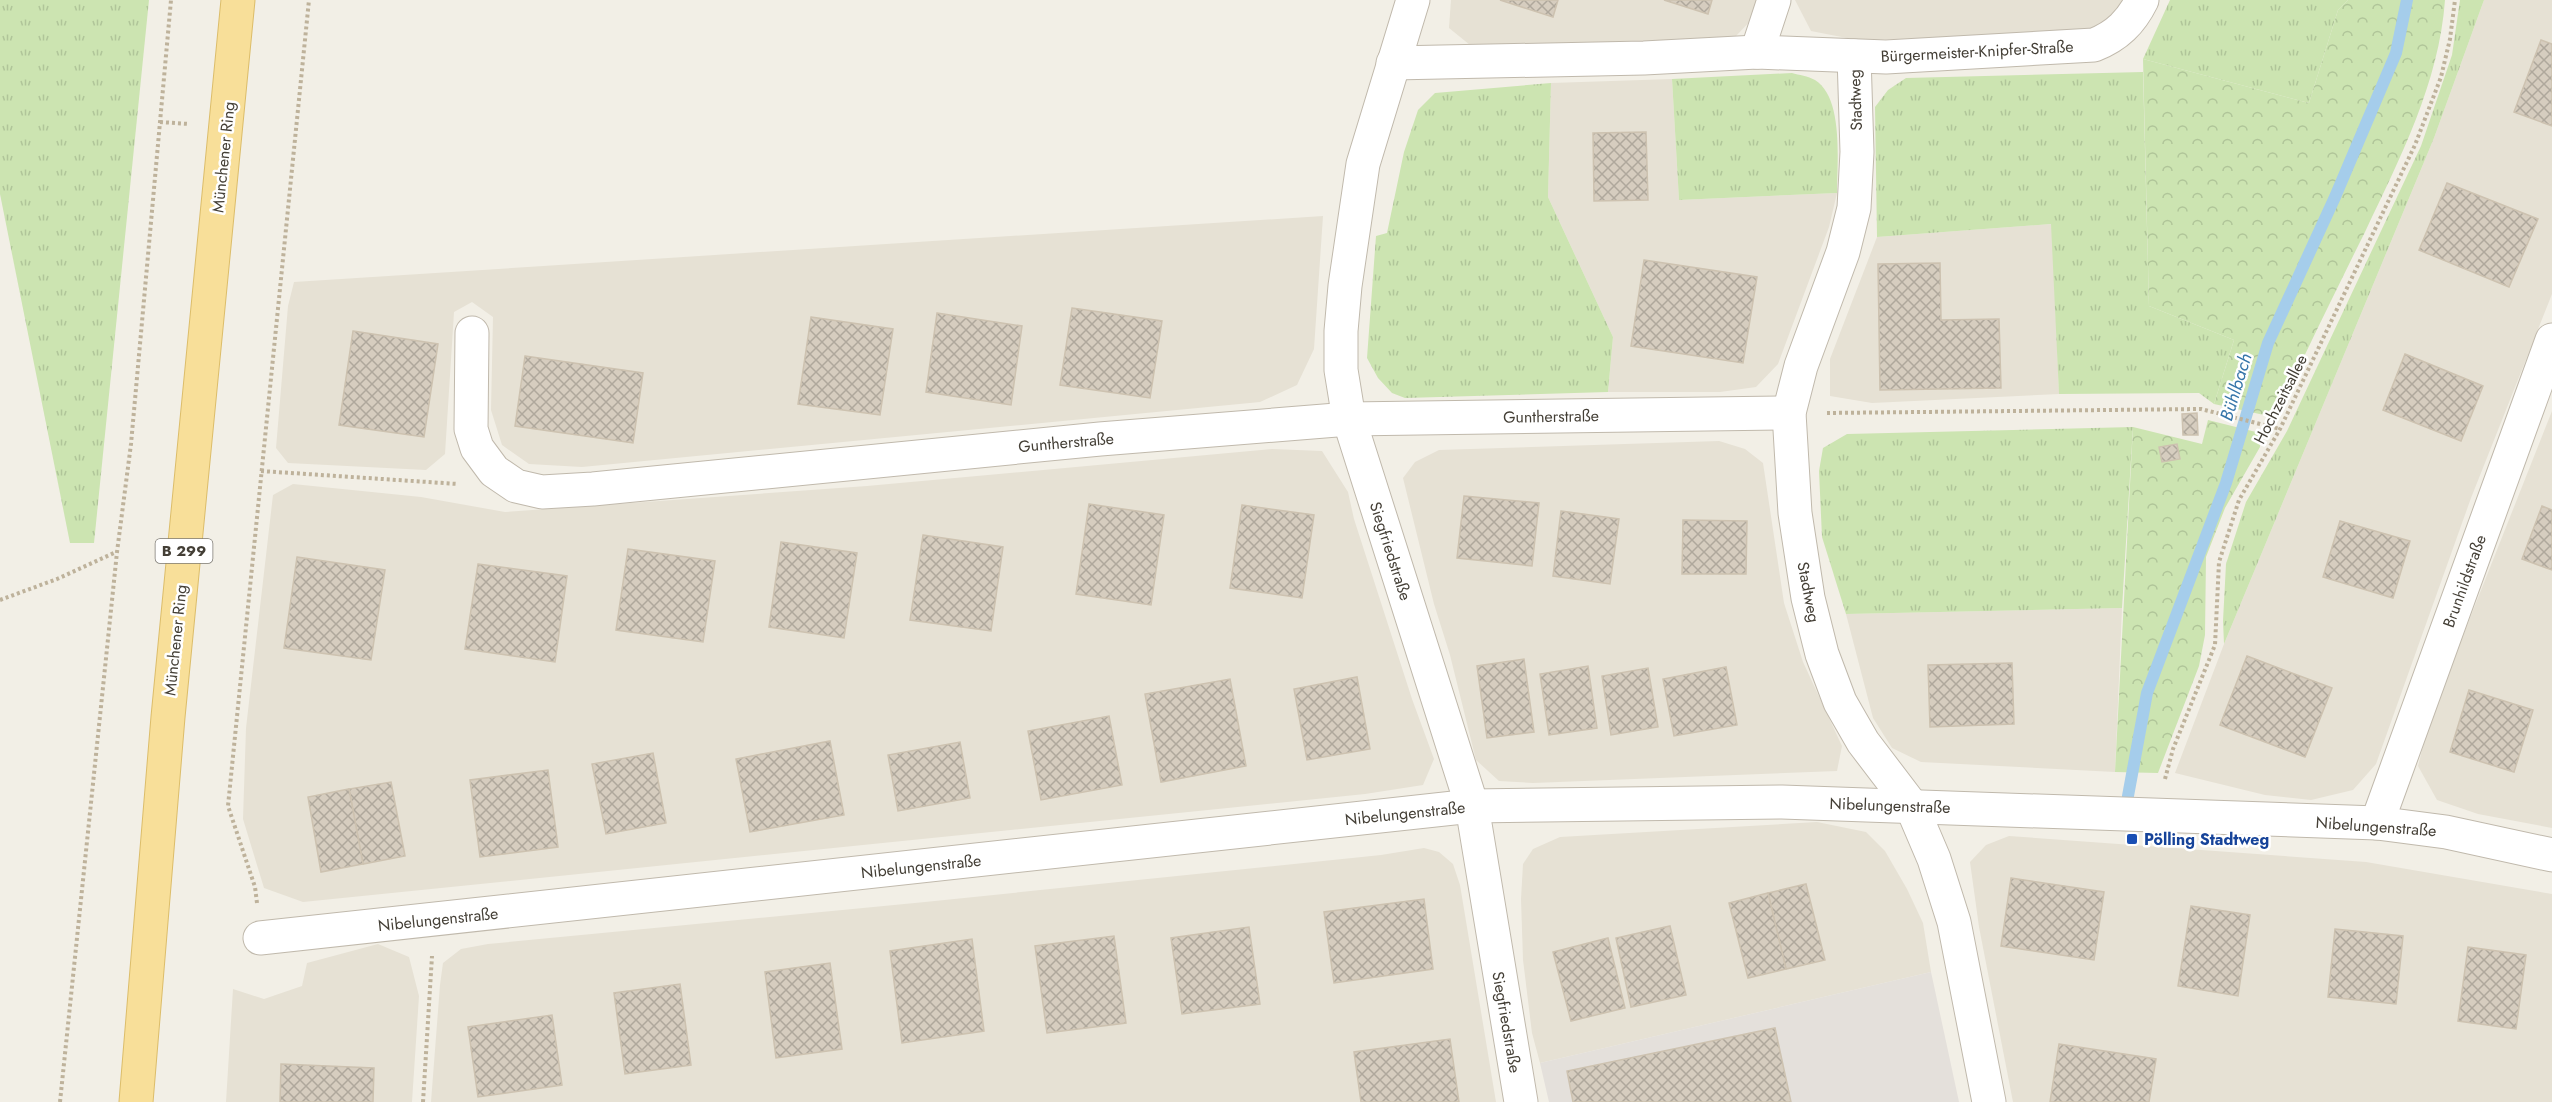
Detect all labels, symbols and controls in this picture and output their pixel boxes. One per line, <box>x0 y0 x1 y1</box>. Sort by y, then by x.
street label: Bürgermeister-Knipfer-Straße <box>1880 35 2074 68</box>
street label: Stadtweg <box>1843 69 1868 131</box>
street label: Münchener Ring <box>206 100 241 214</box>
water label: Bühlbach <box>2213 350 2259 424</box>
street label: Hochzeitsallee <box>2248 351 2313 448</box>
street label: Guntherstraße <box>1503 404 1599 429</box>
street label: Guntherstraße <box>1017 427 1115 458</box>
street label: Siegfriedstraße <box>1364 499 1417 604</box>
street label: Brunhildstraße <box>2437 532 2492 631</box>
road number: B 299 <box>156 539 213 563</box>
street label: Stadtweg <box>1791 560 1826 624</box>
street label: Münchener Ring <box>158 583 193 697</box>
street label: Nibelungenstraße <box>1829 792 1951 819</box>
street label: Nibelungenstraße <box>1344 796 1466 831</box>
street label: Nibelungenstraße <box>2315 811 2437 842</box>
place label: Pölling Stadtweg <box>2144 828 2269 851</box>
marker: Pölling Stadtweg <box>2125 832 2139 846</box>
street label: Nibelungenstraße <box>860 849 982 884</box>
street label: Nibelungenstraße <box>377 902 499 937</box>
street label: Siegfriedstraße <box>1486 970 1527 1075</box>

